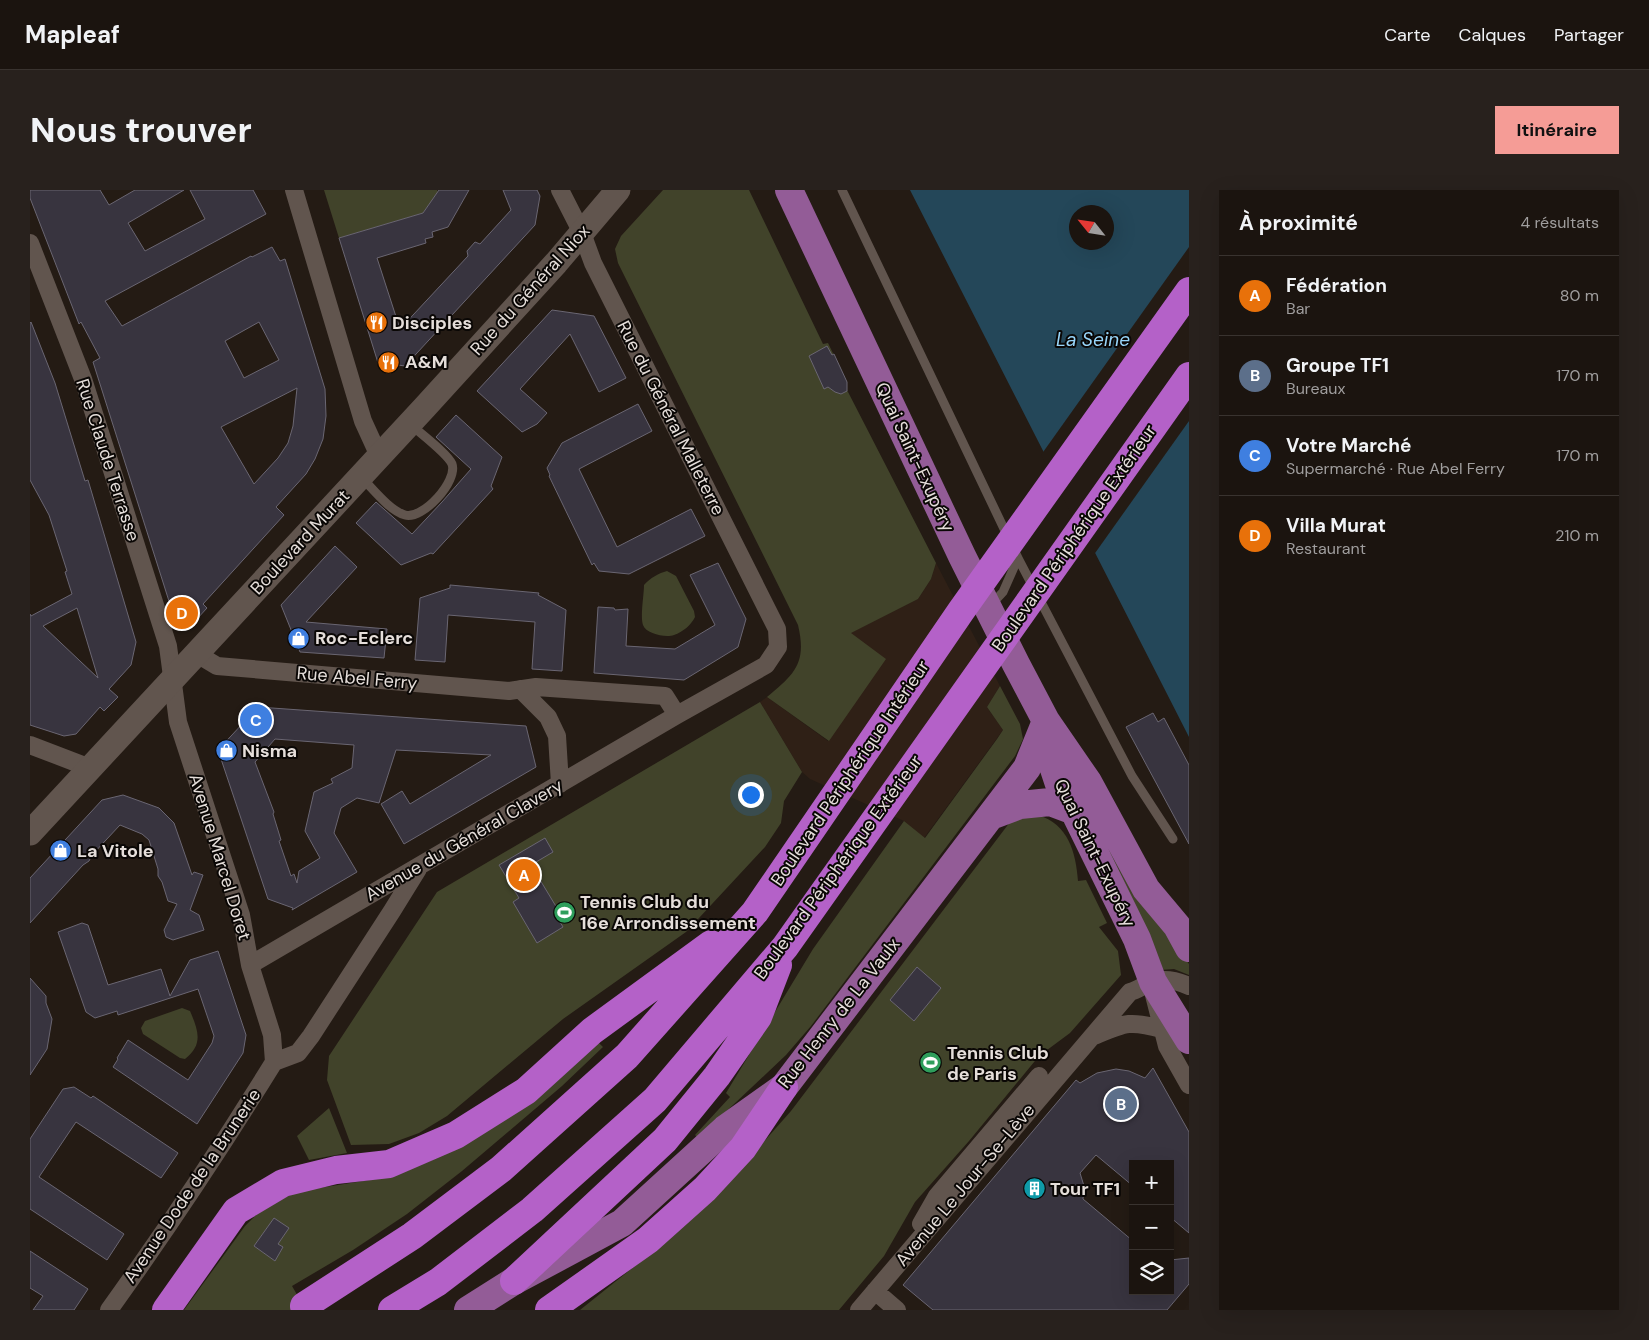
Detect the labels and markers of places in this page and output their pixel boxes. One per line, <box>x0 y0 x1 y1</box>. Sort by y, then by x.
restaurant icon: Disciples <box>364 311 388 335</box>
place label: Disciples <box>392 311 472 335</box>
restaurant icon: A&M <box>377 350 401 374</box>
place label: A&M <box>405 350 448 374</box>
pin: D <box>166 594 198 632</box>
shop icon: Roc-Eclerc <box>287 626 311 650</box>
place label: Roc-Eclerc <box>315 626 413 650</box>
pin: C <box>240 701 272 739</box>
shop icon: Nisma <box>214 739 238 763</box>
place label: Nisma <box>242 739 297 763</box>
shop icon: La Vitole <box>49 839 73 863</box>
place label: La Vitole <box>77 839 154 863</box>
pin: A <box>508 856 540 894</box>
place label: Tennis Club du 16e Arrondissement <box>580 890 756 935</box>
sports icon: Tennis Club du 16e Arrondissement <box>552 900 576 924</box>
place label: Tennis Club de Paris <box>947 1041 1049 1086</box>
sports icon: Tennis Club de Paris <box>919 1051 943 1075</box>
pin: B <box>1105 1085 1137 1123</box>
building icon: Tour TF1 <box>1022 1177 1046 1201</box>
place label: Tour TF1 <box>1050 1177 1120 1201</box>

